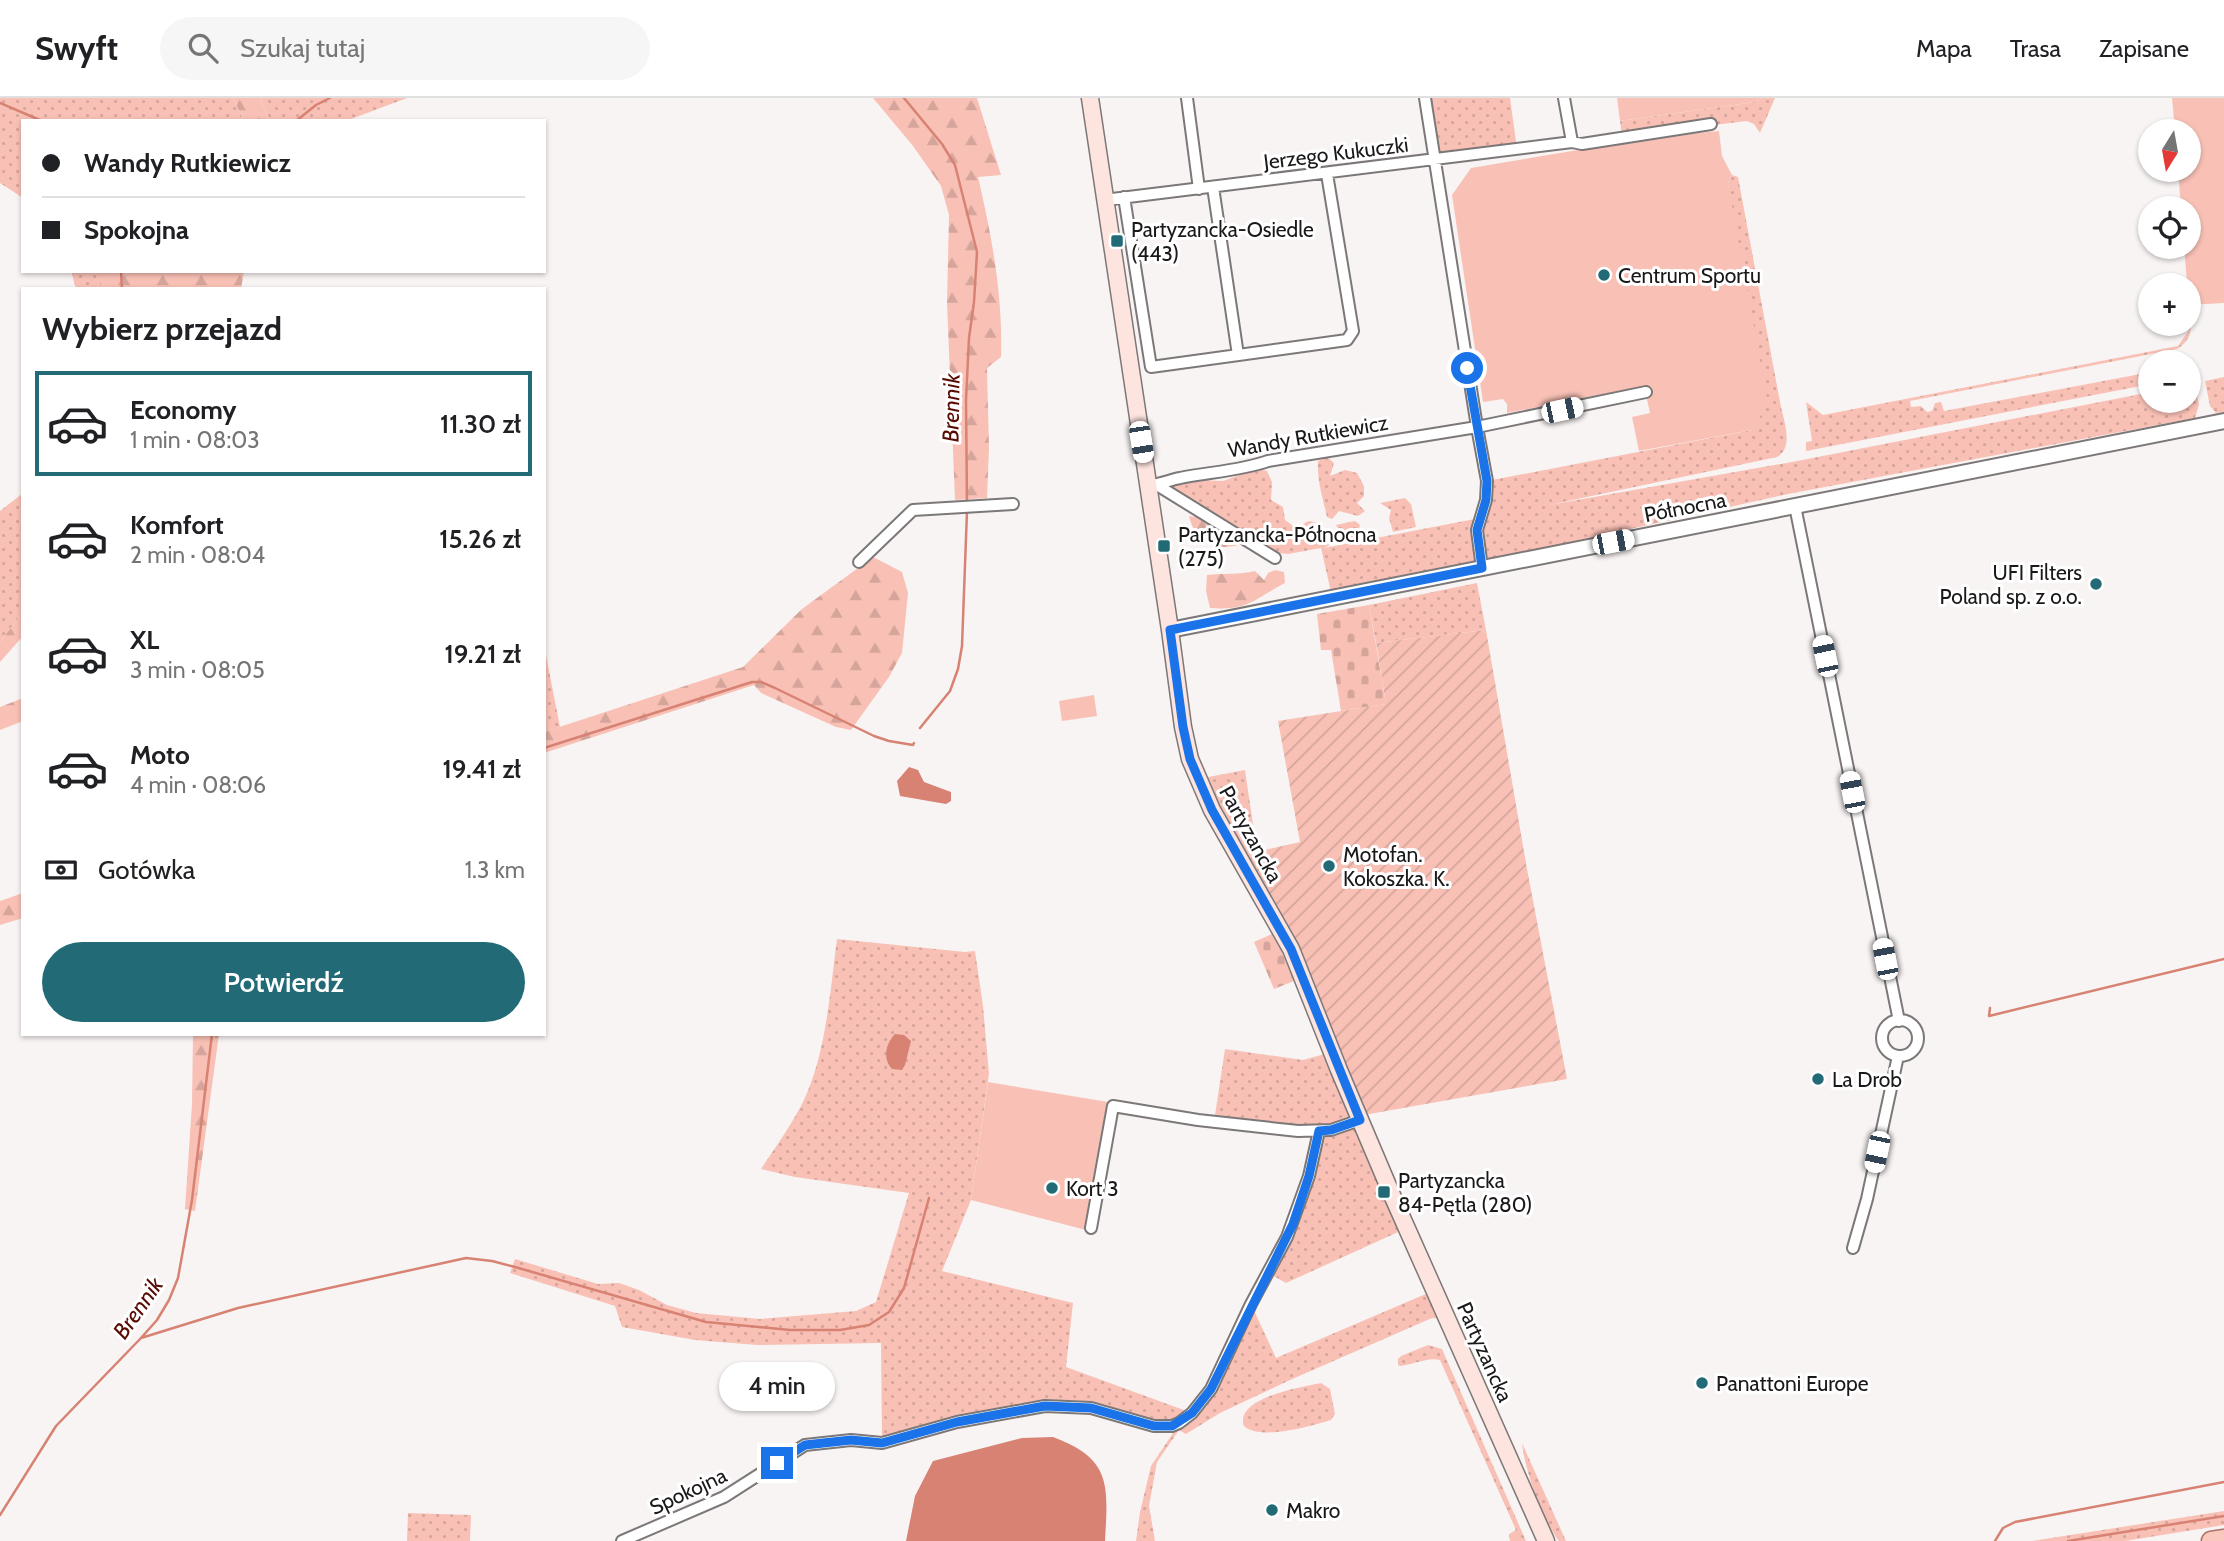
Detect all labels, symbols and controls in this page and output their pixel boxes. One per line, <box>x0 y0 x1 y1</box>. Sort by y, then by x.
search box <box>160 17 650 80</box>
text: Swyft <box>35 28 118 68</box>
icon: search <box>184 29 222 67</box>
text: Szukaj tutaj <box>240 32 365 64</box>
text: Mapa <box>1916 34 1972 63</box>
text: Trasa <box>2010 34 2061 63</box>
text: Zapisane <box>2099 34 2189 63</box>
north arrow <box>2138 119 2202 182</box>
map controls <box>2138 119 2201 413</box>
street label: Jerzego Kukuczki <box>1261 132 1410 174</box>
text: Wandy Rutkiewicz <box>84 147 291 179</box>
button: locate <box>2138 196 2201 259</box>
text: Spokojna <box>84 214 189 246</box>
place label: Partyzancka-Osiedle (443) <box>1131 217 1314 266</box>
marker: Partyzancka-Osiedle (443) <box>1109 233 1125 249</box>
place label: Centrum Sportu <box>1618 263 1761 288</box>
marker: Centrum Sportu <box>1596 267 1612 283</box>
button: + <box>2138 273 2201 336</box>
text: Wybierz przejazd <box>42 309 282 348</box>
button: − <box>2138 350 2201 413</box>
route start <box>1451 352 1483 384</box>
water label: Brennik <box>936 372 966 443</box>
icon: car <box>46 392 109 455</box>
text: Economy <box>130 394 236 426</box>
car <box>1540 395 1585 425</box>
text: 11.30 zł <box>440 408 521 440</box>
street label: Wandy Rutkiewicz <box>1226 410 1390 462</box>
car <box>1128 420 1155 464</box>
text: 1 min · 08:03 <box>130 426 260 454</box>
street label: Północna <box>1642 487 1728 527</box>
icon: car <box>46 507 109 570</box>
text: Komfort <box>130 509 224 541</box>
place label: Partyzancka-Północna (275) <box>1178 522 1377 571</box>
text: 15.26 zł <box>439 523 521 555</box>
car <box>1591 528 1636 556</box>
marker: Partyzancka-Północna (275) <box>1156 538 1172 554</box>
text: 2 min · 08:04 <box>130 541 265 569</box>
place label: UFI Filters Poland sp. z o.o. <box>1940 560 2082 609</box>
marker: UFI Filters Poland sp. z o.o. <box>2088 576 2104 592</box>
icon: car <box>46 622 109 685</box>
text: XL <box>130 624 159 656</box>
car <box>1811 633 1840 679</box>
text: 19.21 zł <box>445 638 521 670</box>
text: 3 min · 08:05 <box>130 656 265 684</box>
icon: car <box>46 737 109 800</box>
text: Moto <box>130 739 190 771</box>
text: 19.41 zł <box>443 753 521 785</box>
car <box>1838 769 1867 815</box>
text: 4 min · 08:06 <box>130 771 266 799</box>
street label: Partyzancka <box>1214 781 1288 887</box>
place label: Motofan. Kokoszka. K. <box>1343 842 1450 891</box>
icon: cash <box>42 851 80 889</box>
text: Gotówka <box>98 854 195 886</box>
text: 1.3 km <box>465 856 525 884</box>
marker: Motofan. Kokoszka. K. <box>1321 858 1337 874</box>
car <box>1871 936 1900 982</box>
button: Potwierdź <box>42 942 525 1022</box>
place label: La Drob <box>1832 1067 1902 1092</box>
marker: La Drob <box>1810 1071 1826 1087</box>
car <box>1863 1129 1892 1175</box>
place label: Partyzancka 84-Pętla (280) <box>1398 1168 1532 1217</box>
place label: Kort 3 <box>1066 1176 1119 1201</box>
marker: Kort 3 <box>1044 1180 1060 1196</box>
marker: Partyzancka 84-Pętla (280) <box>1376 1184 1392 1200</box>
water label: Brennik <box>107 1271 170 1344</box>
street label: Partyzancka <box>1452 1298 1518 1406</box>
callout: 4 min <box>719 1362 835 1410</box>
place label: Panattoni Europe <box>1716 1371 1869 1396</box>
text: 4 min <box>748 1372 806 1400</box>
marker: Panattoni Europe <box>1694 1375 1710 1391</box>
route end <box>761 1447 793 1479</box>
street label: Spokojna <box>645 1462 731 1521</box>
place label: Makro <box>1286 1498 1340 1523</box>
marker: Makro <box>1264 1502 1280 1518</box>

